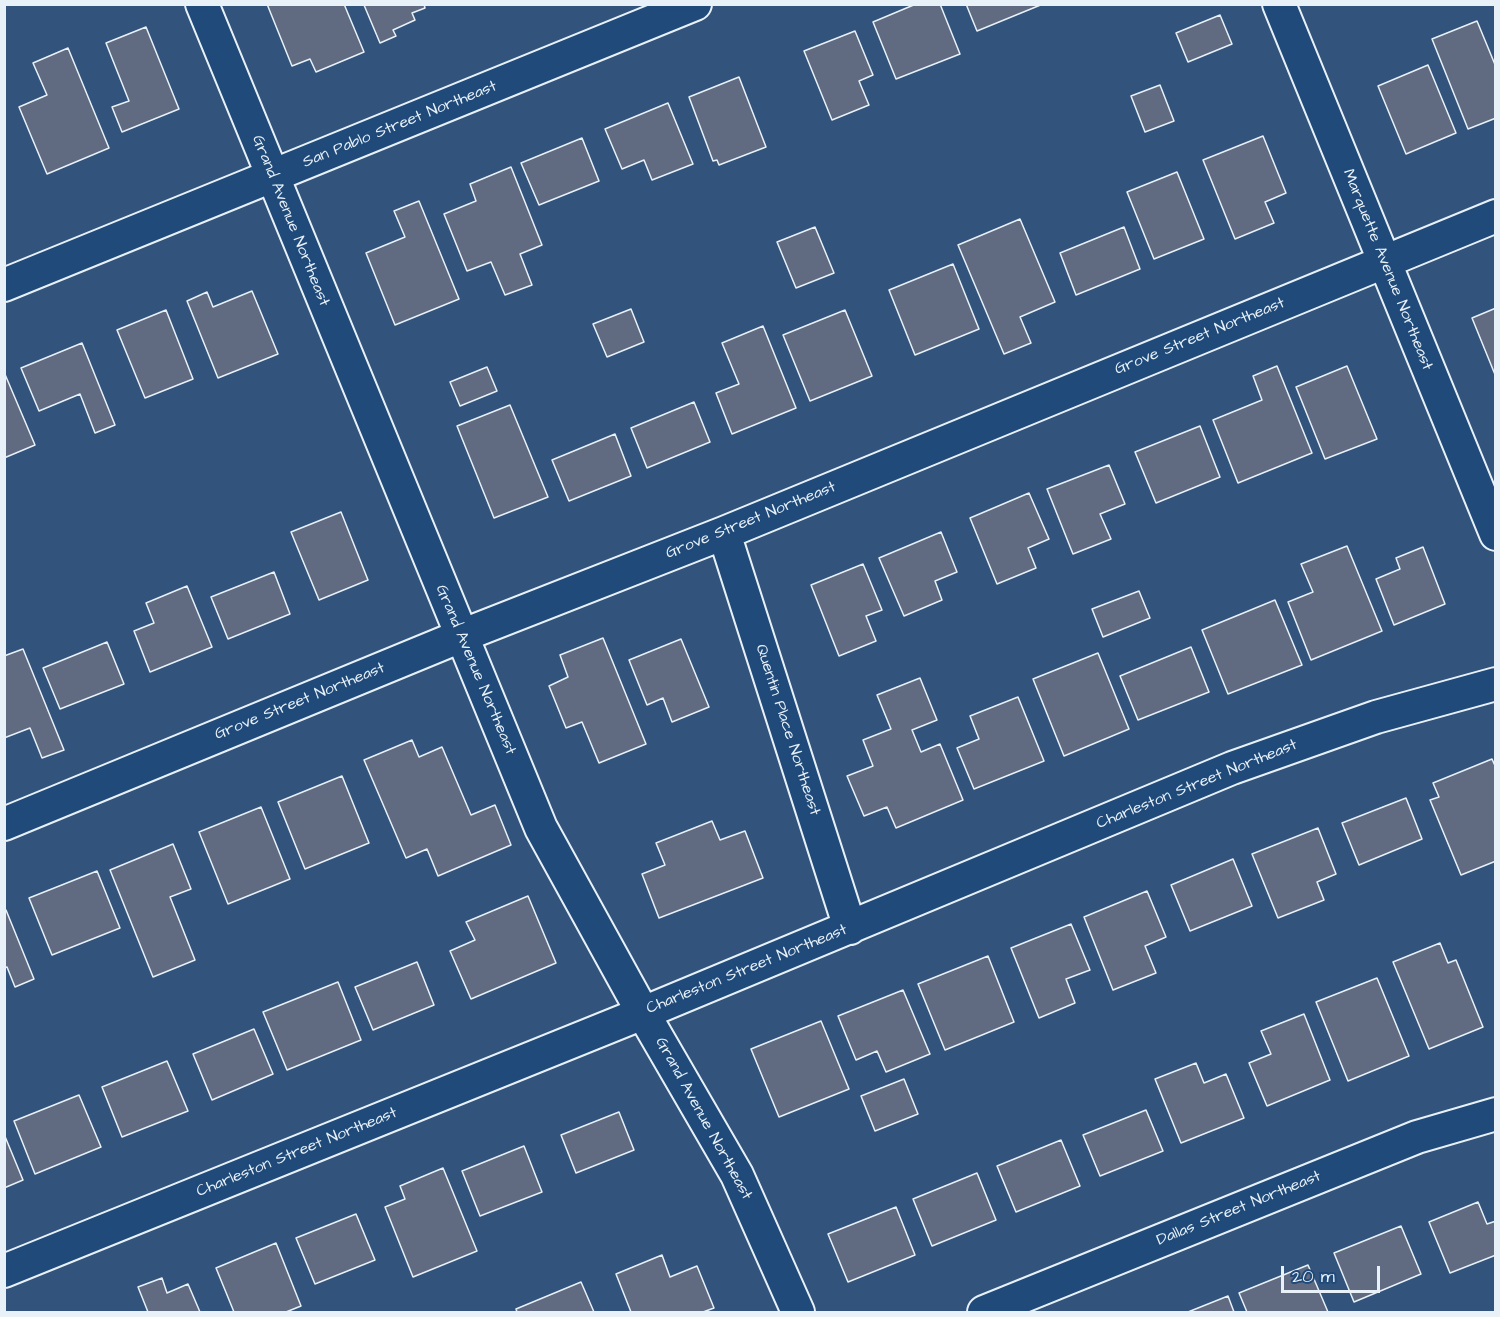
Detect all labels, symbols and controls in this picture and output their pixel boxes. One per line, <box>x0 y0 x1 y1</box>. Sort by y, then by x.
street label: San Pablo Street Northeast <box>300 77 500 173</box>
street label: Grand Avenue Northeast <box>247 133 333 309</box>
street label: Marquette Avenue Northeast <box>1338 167 1436 373</box>
street label: Grove Street Northeast <box>1112 294 1288 380</box>
street label: Grove Street Northeast <box>663 478 839 564</box>
street label: Grand Avenue Northeast <box>430 582 520 758</box>
street label: Quentin Place Northeast <box>750 642 824 818</box>
street label: Grove Street Northeast <box>212 659 388 745</box>
street label: Charleston Street Northeast <box>1094 736 1300 834</box>
street label: Charleston Street Northeast <box>644 921 850 1019</box>
street label: Grand Avenue Northeast <box>650 1034 756 1204</box>
street label: Charleston Street Northeast <box>194 1104 400 1202</box>
street label: Dallas Street Northeast <box>1154 1167 1324 1251</box>
scale bar <box>1284 1254 1383 1292</box>
text: 20 m <box>1292 1264 1335 1289</box>

